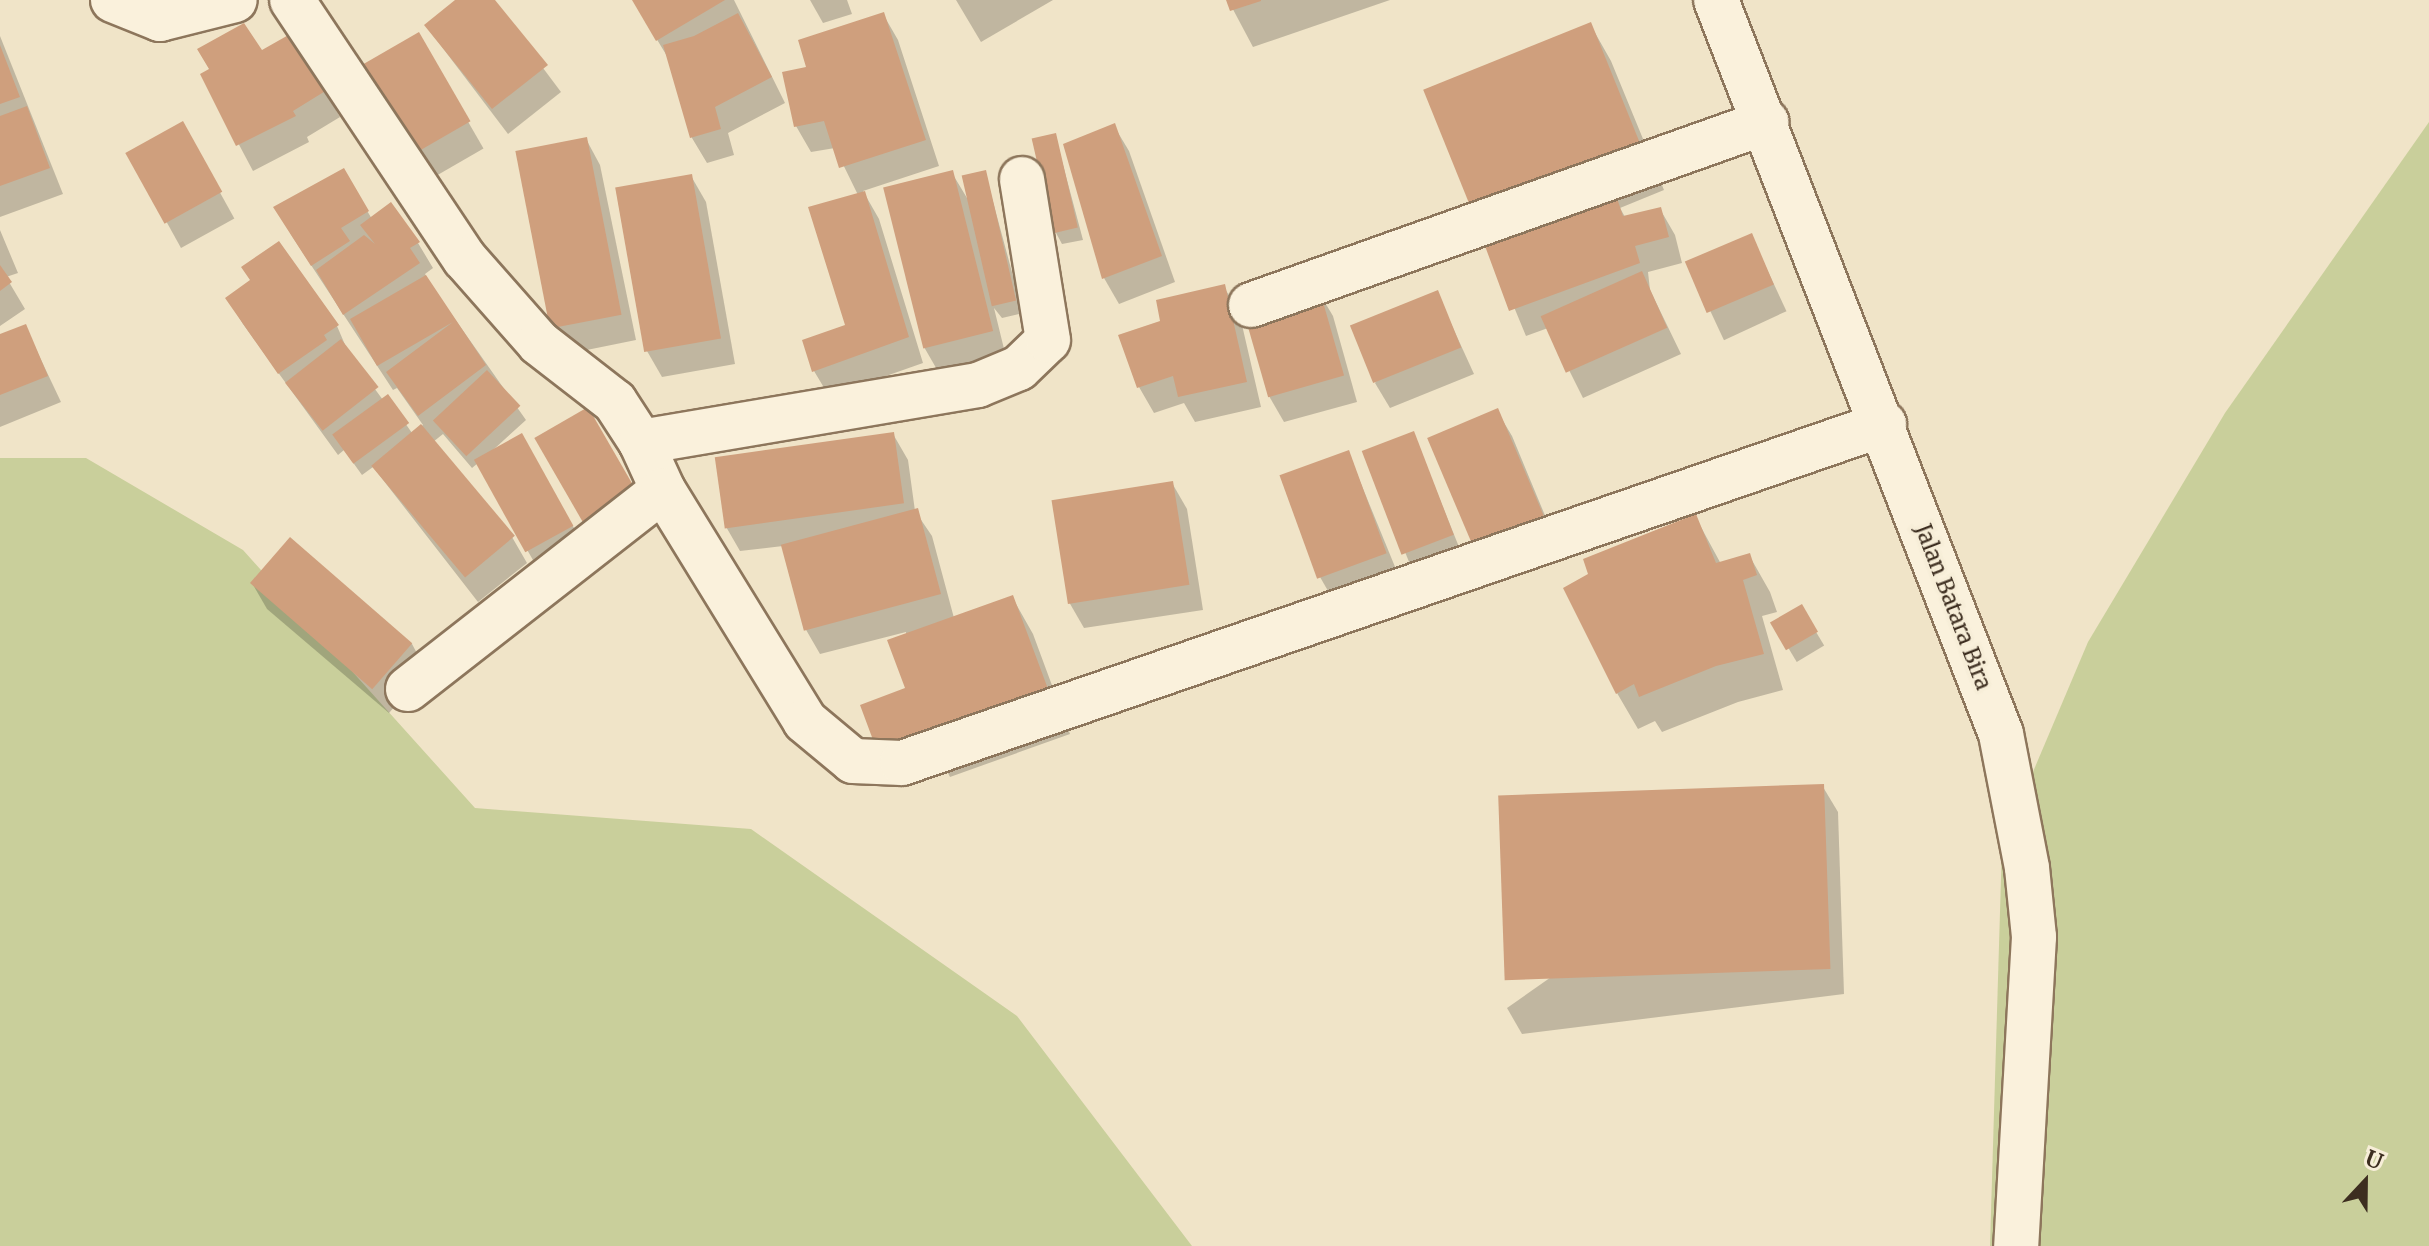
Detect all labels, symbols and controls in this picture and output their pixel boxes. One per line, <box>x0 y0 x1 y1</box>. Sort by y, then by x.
street label: Jalan Batara Bira <box>1909 520 1997 694</box>
north arrow <box>2325 1142 2405 1222</box>
text: U <box>2361 1144 2387 1176</box>

